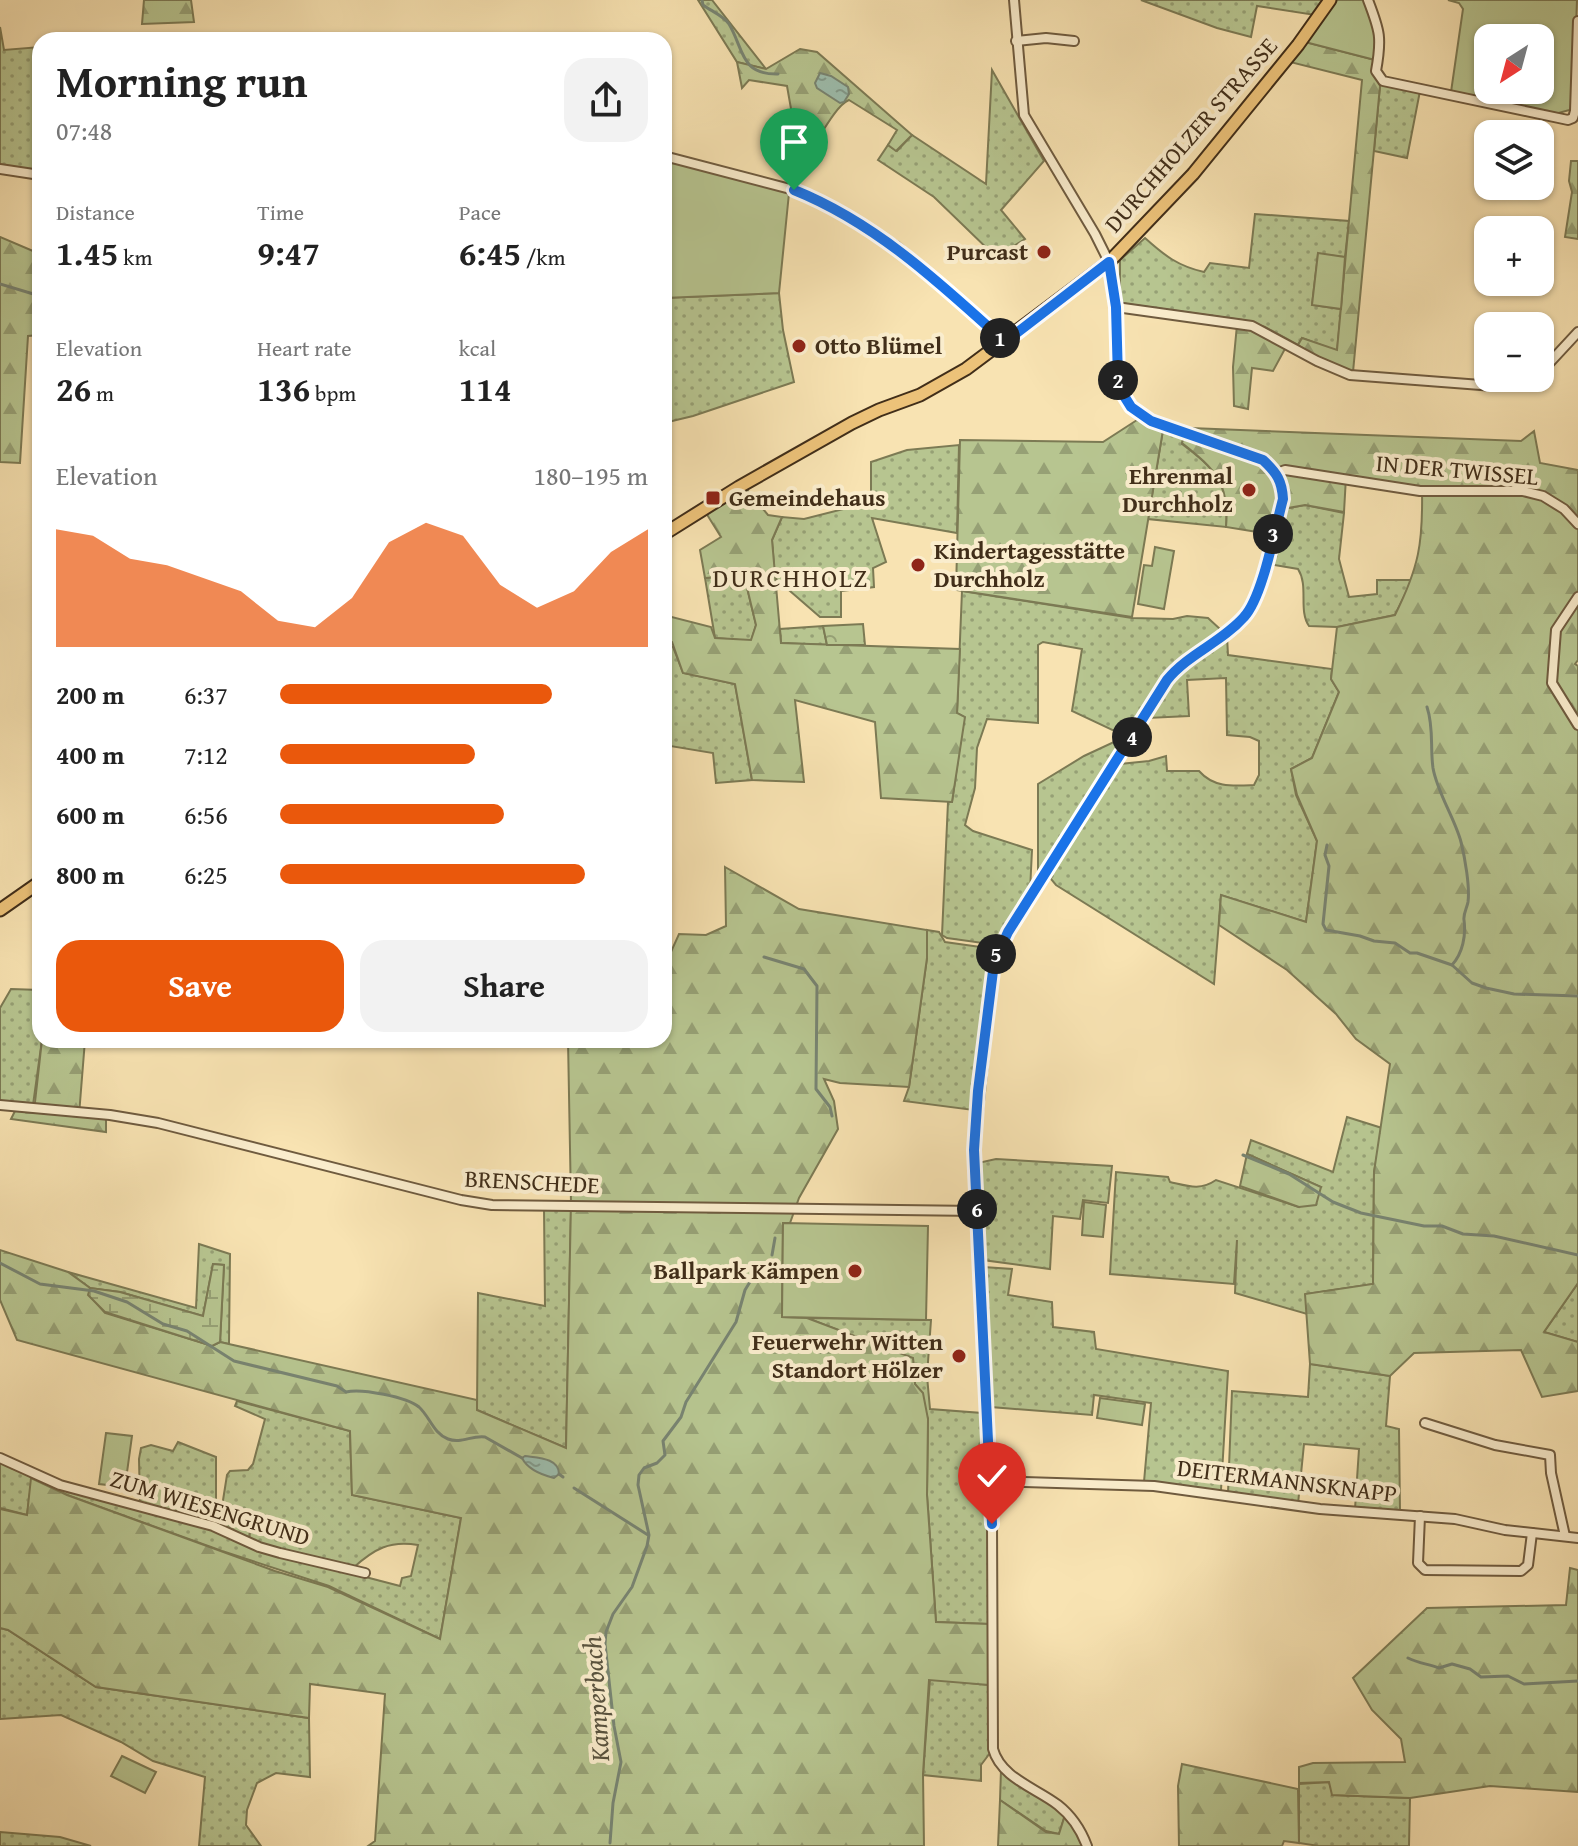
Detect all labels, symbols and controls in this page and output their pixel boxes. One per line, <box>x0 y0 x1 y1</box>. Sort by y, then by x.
north arrow <box>1474 24 1554 104</box>
map controls <box>1474 24 1554 392</box>
street label: DURCHHOLZER STRASSE <box>1096 29 1285 240</box>
text: Morning run <box>56 49 307 113</box>
button: share <box>564 58 648 142</box>
pin <box>760 108 828 190</box>
text: 07:48 <box>56 111 112 150</box>
icon: arrive <box>772 120 816 164</box>
button: layers <box>1474 120 1554 200</box>
text: Distance <box>56 196 135 228</box>
text: Time <box>257 196 304 228</box>
text: Pace <box>459 196 501 228</box>
button: + <box>1474 216 1554 296</box>
text: 1.45 <box>56 228 118 277</box>
text: 9:47 <box>257 228 320 277</box>
text: 6:45 <box>459 228 521 277</box>
place label: Purcast <box>947 234 1028 269</box>
text: km <box>118 241 152 273</box>
text: /km <box>521 241 566 273</box>
marker: Purcast <box>1035 243 1053 261</box>
button: − <box>1474 312 1554 392</box>
pin: 1 <box>980 318 1020 358</box>
text: 1 <box>994 322 1006 354</box>
place label: Otto Blümel <box>815 328 943 363</box>
text: Elevation <box>56 332 142 364</box>
text: Heart rate <box>257 332 352 364</box>
text: kcal <box>459 332 496 364</box>
marker: Otto Blümel <box>790 337 808 355</box>
pin: 2 <box>1098 360 1138 400</box>
text: 26 <box>56 364 91 413</box>
text: 136 <box>257 364 310 413</box>
text: 114 <box>459 364 512 413</box>
text: 2 <box>1112 364 1124 396</box>
text: m <box>91 377 114 409</box>
text: bpm <box>310 377 356 409</box>
street label: IN DER TWISSEL <box>1374 445 1540 494</box>
text: Elevation <box>56 456 158 495</box>
text: 180–195 m <box>534 456 648 495</box>
place label: Ehrenmal Durchholz <box>1122 458 1234 521</box>
place label: Gemeindehaus <box>729 480 885 515</box>
marker: Ehrenmal Durchholz <box>1240 481 1258 499</box>
marker: Gemeindehaus <box>704 489 722 507</box>
pin: 3 <box>1253 514 1293 554</box>
text: 3 <box>1267 518 1279 550</box>
place label: Kindertagesstätte Durchholz <box>934 533 1125 596</box>
marker: Kindertagesstätte Durchholz <box>909 556 927 574</box>
district label: DURCHHOLZ <box>713 558 869 597</box>
text: 200 m <box>56 675 124 714</box>
text: 6:37 <box>184 675 228 714</box>
pin: 4 <box>1112 717 1152 757</box>
text: 4 <box>1126 721 1138 753</box>
text: 400 m <box>56 735 124 774</box>
text: 7:12 <box>184 735 228 774</box>
text: 600 m <box>56 795 124 834</box>
text: 6:56 <box>184 795 228 834</box>
text: 800 m <box>56 855 124 894</box>
text: 6:25 <box>184 855 228 894</box>
pin: 5 <box>976 934 1016 974</box>
text: 5 <box>990 938 1002 970</box>
button: Save <box>56 940 344 1032</box>
button: Share <box>360 940 648 1032</box>
street label: BRENSCHEDE <box>464 1160 600 1203</box>
pin: 6 <box>957 1189 997 1229</box>
text: 6 <box>971 1193 983 1225</box>
place label: Ballpark Kämpen <box>653 1253 839 1288</box>
marker: Ballpark Kämpen <box>846 1262 864 1280</box>
place label: Feuerwehr Witten Standort Hölzer <box>752 1324 943 1387</box>
marker: Feuerwehr Witten Standort Hölzer <box>950 1347 968 1365</box>
pin <box>958 1442 1026 1524</box>
street label: DEITERMANNSKNAPP <box>1175 1450 1399 1511</box>
icon: check <box>970 1454 1014 1498</box>
street label: ZUM WIESENGRUND <box>106 1461 314 1555</box>
water label: Kamperbach <box>572 1635 619 1764</box>

